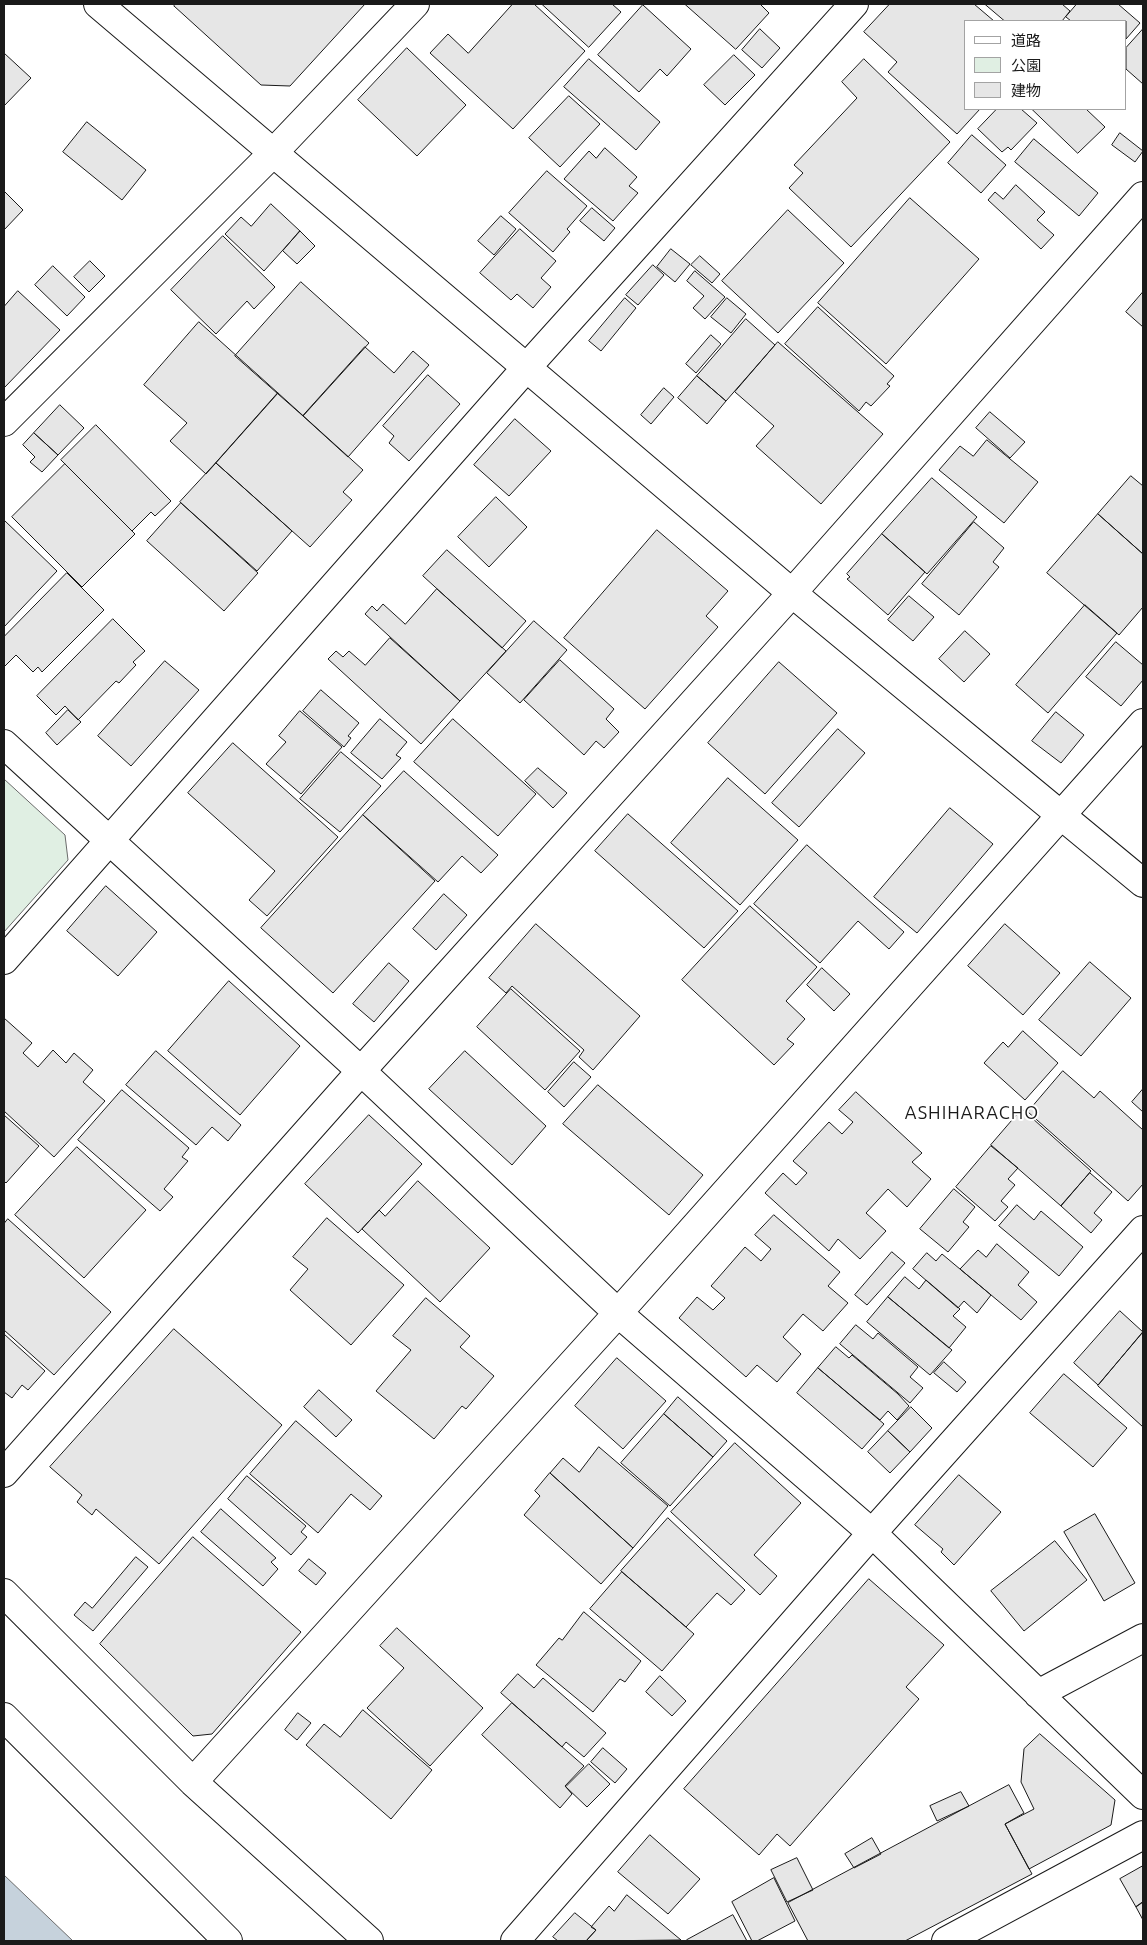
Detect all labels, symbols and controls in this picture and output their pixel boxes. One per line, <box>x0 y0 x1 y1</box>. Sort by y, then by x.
legend <box>964 20 1127 110</box>
text: 道路 <box>1011 32 1041 49</box>
text: 公園 <box>1011 57 1041 74</box>
text: 建物 <box>1011 82 1041 99</box>
district label: ASHIHARACHO <box>903 1102 1041 1124</box>

